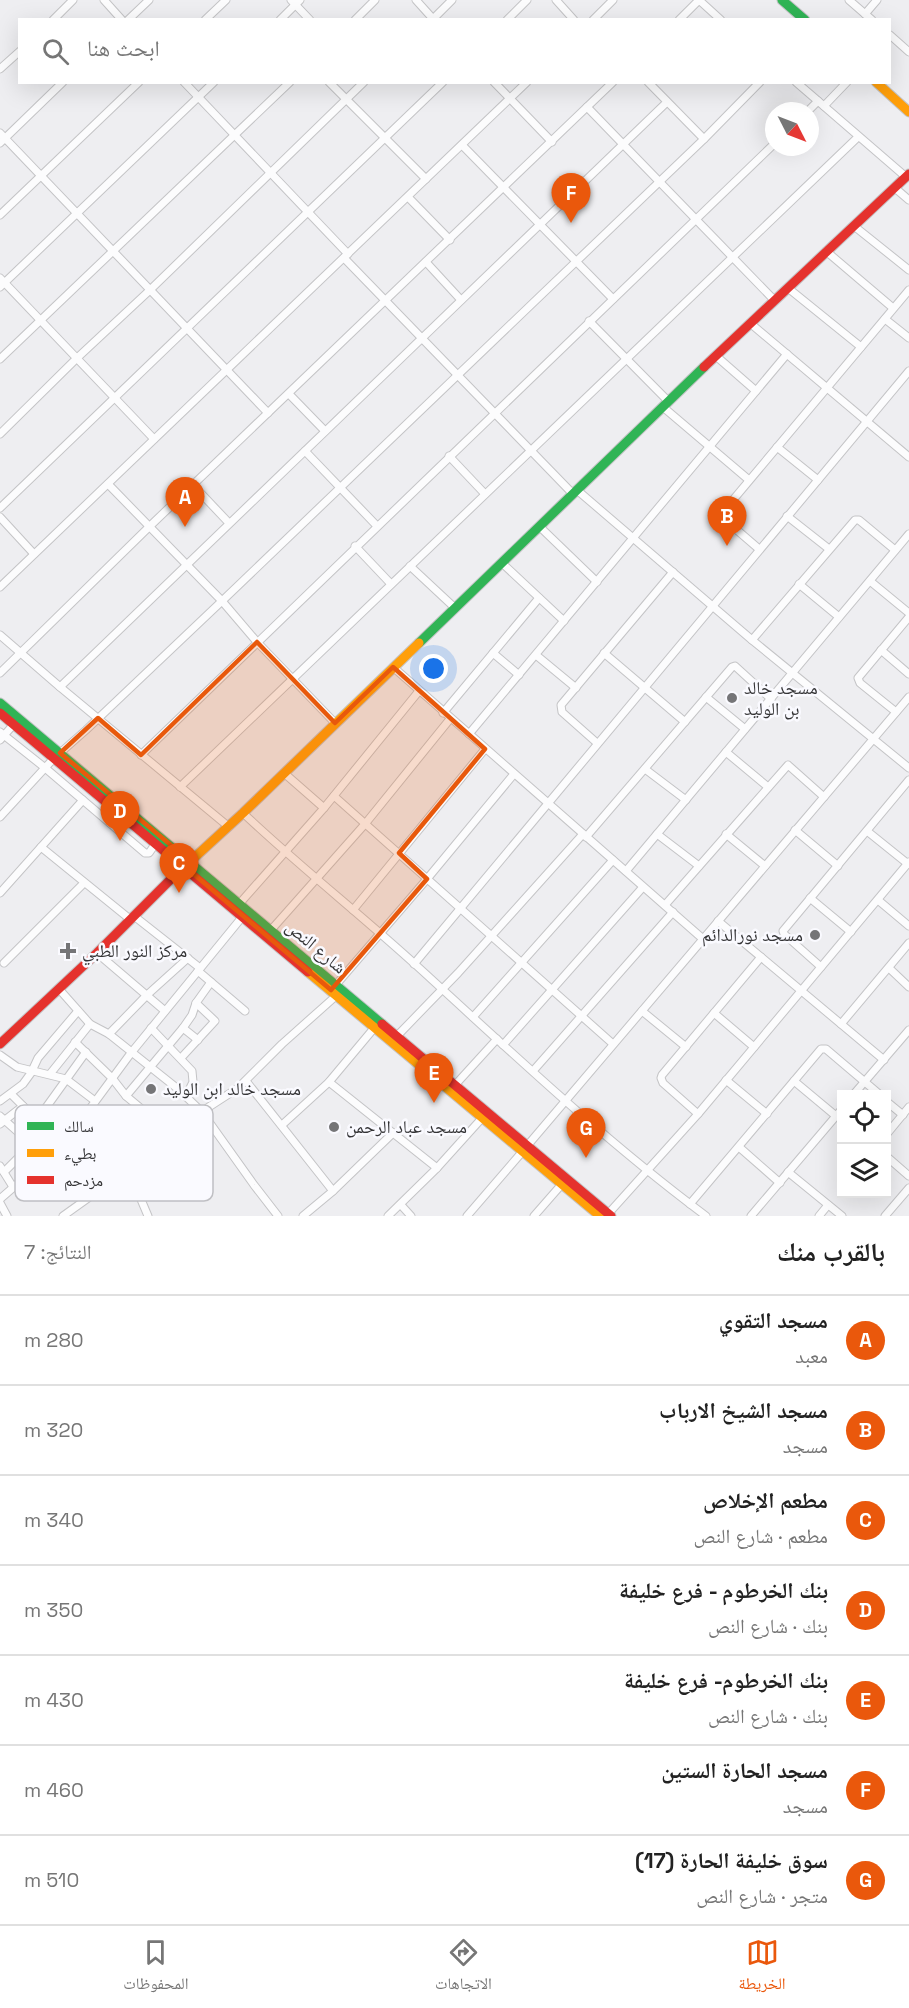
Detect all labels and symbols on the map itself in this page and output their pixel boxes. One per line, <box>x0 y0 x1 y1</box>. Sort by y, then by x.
north arrow <box>765 102 819 156</box>
pin: F <box>552 174 590 223</box>
pin: A <box>166 478 204 527</box>
pin: B <box>708 496 746 546</box>
your location <box>419 654 448 683</box>
place label: مسجد خالد بن الوليد <box>744 676 818 720</box>
marker: مسجد خالد بن الوليد <box>725 691 739 705</box>
pin: D <box>100 792 140 841</box>
pin: C <box>160 844 198 893</box>
street label: شارع النص <box>281 915 351 979</box>
place label: مسجد نورالدائم <box>702 923 803 947</box>
marker: مسجد نورالدائم <box>808 928 822 942</box>
place label: مركز النور الطبي <box>82 939 187 966</box>
marker: مركز النور الطبي <box>59 942 77 960</box>
pin: E <box>414 1054 454 1103</box>
place label: مسجد خالد ابن الوليد <box>163 1077 301 1100</box>
marker: مسجد خالد ابن الوليد <box>144 1082 158 1096</box>
legend <box>15 1105 213 1201</box>
pin: G <box>566 1108 606 1158</box>
place label: مسجد عباد الرحمن <box>346 1115 467 1138</box>
text: سالك <box>64 1116 94 1137</box>
marker: مسجد عباد الرحمن <box>327 1120 341 1134</box>
text: بطيء <box>64 1143 96 1166</box>
text: مزدحم <box>64 1170 103 1191</box>

